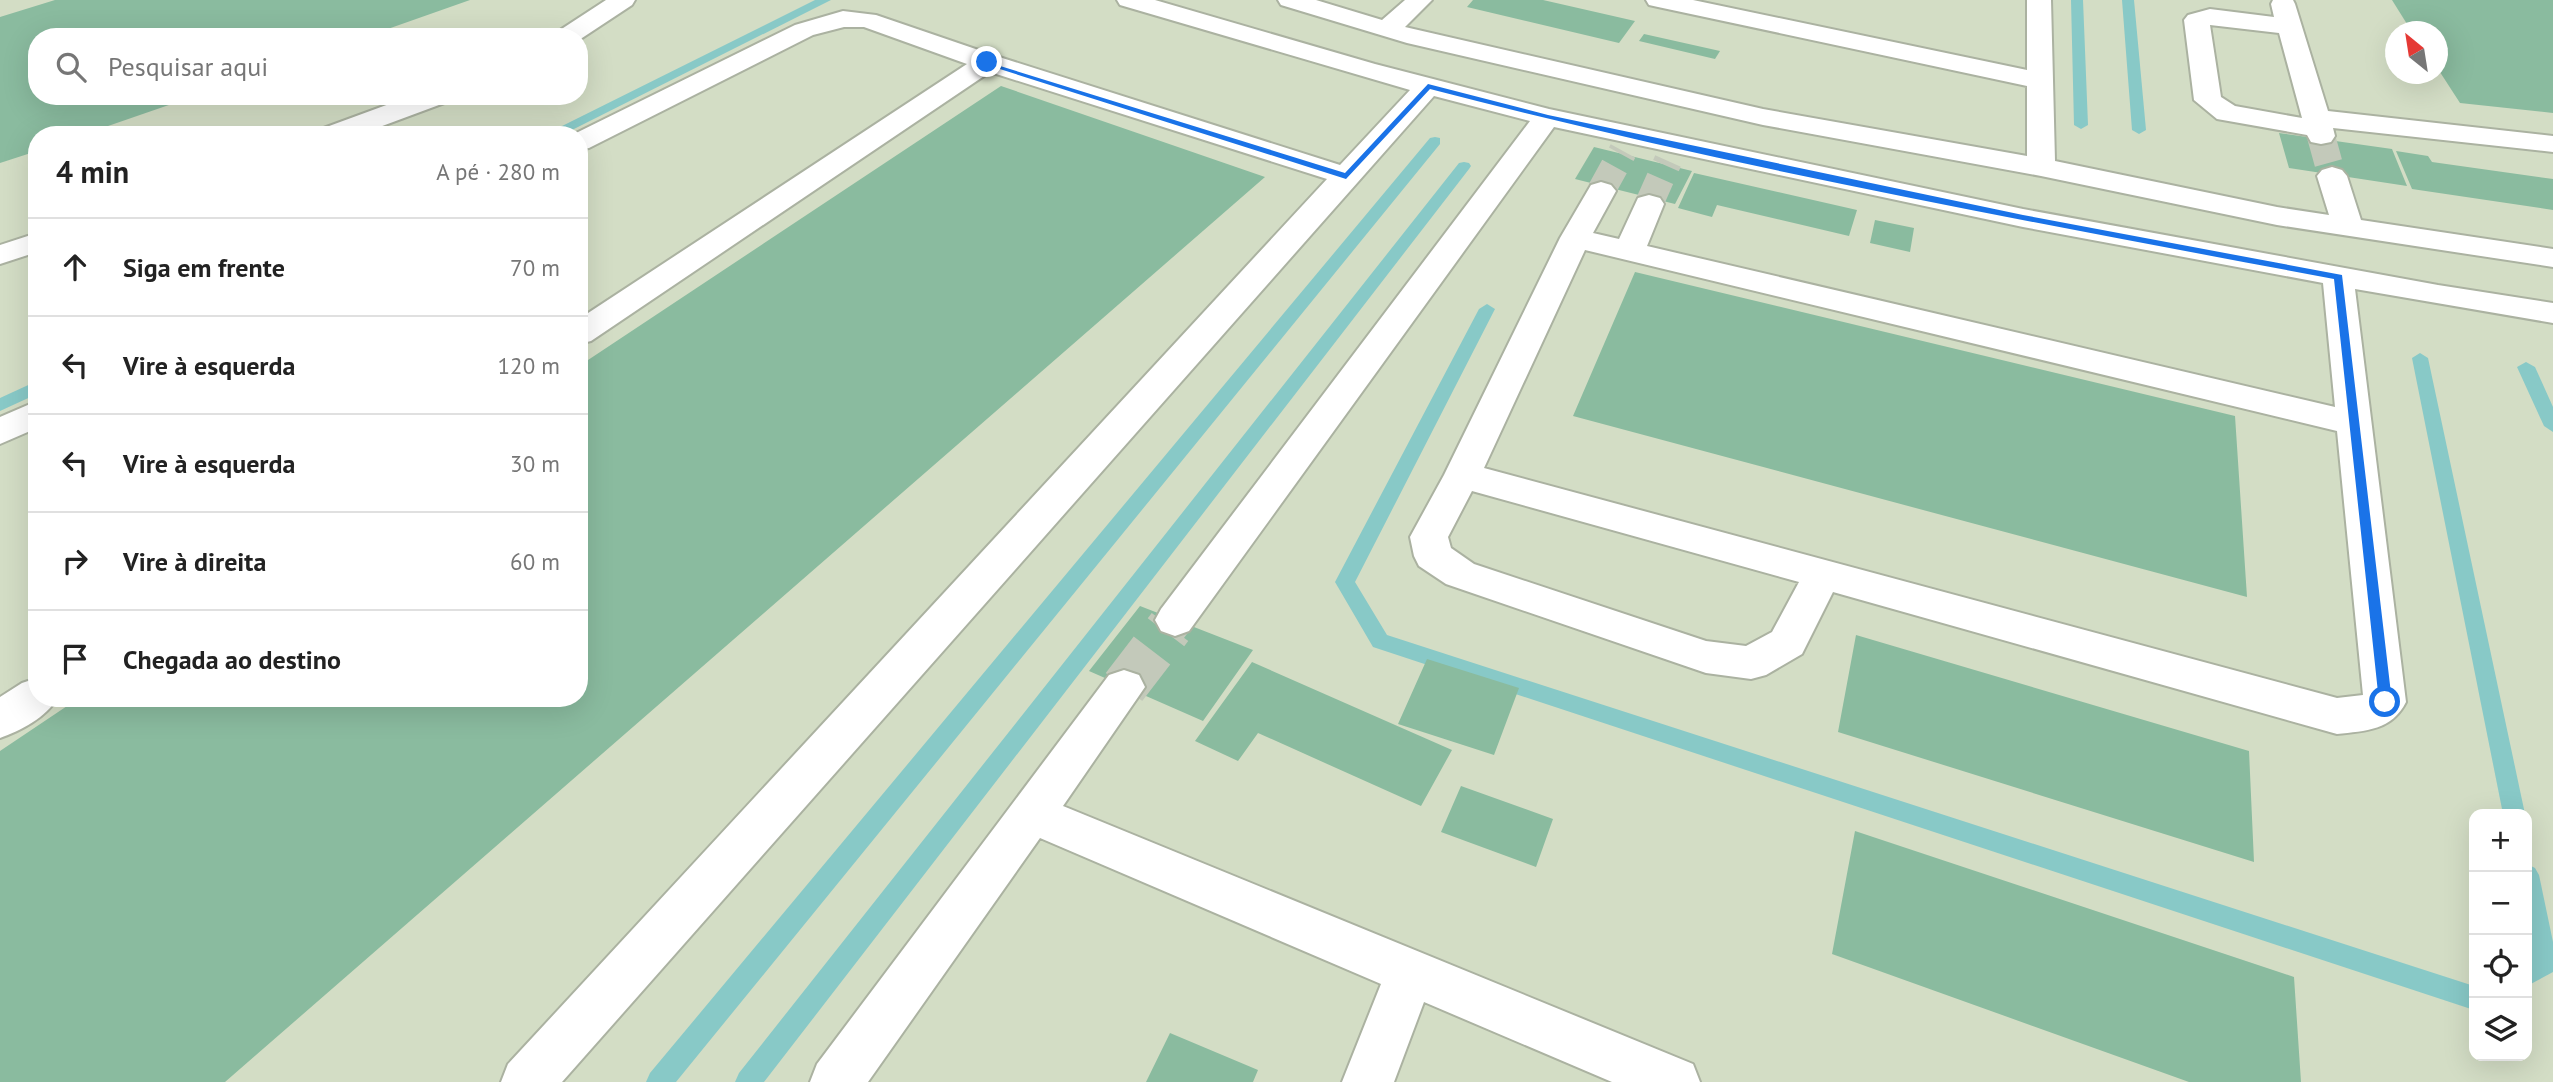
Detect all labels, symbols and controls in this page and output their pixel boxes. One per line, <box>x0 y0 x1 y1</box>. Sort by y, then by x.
north arrow <box>2385 21 2448 84</box>
search box <box>28 28 588 105</box>
route end <box>971 46 1002 77</box>
icon: search <box>52 48 90 86</box>
text: Pesquisar aqui <box>108 50 268 83</box>
text: 4 min <box>56 152 129 191</box>
text: A pé · 280 m <box>436 157 560 186</box>
icon: ahead <box>56 248 94 286</box>
text: Siga em frente <box>123 251 285 284</box>
text: 70 m <box>510 253 560 282</box>
icon: left <box>56 346 94 384</box>
text: Vire à esquerda <box>123 349 295 382</box>
text: 120 m <box>498 351 560 380</box>
icon: left <box>56 444 94 482</box>
text: Vire à esquerda <box>123 447 295 480</box>
text: 30 m <box>510 449 560 478</box>
icon: right <box>56 542 94 580</box>
text: Vire à direita <box>123 545 266 578</box>
text: 60 m <box>510 547 560 576</box>
icon: arrive <box>56 640 94 678</box>
text: Chegada ao destino <box>123 643 341 676</box>
route start <box>2369 686 2400 717</box>
map controls <box>2469 809 2532 1061</box>
button: + <box>2469 809 2532 872</box>
button: − <box>2469 872 2532 935</box>
button: locate <box>2469 935 2532 998</box>
button: layers <box>2469 998 2532 1061</box>

